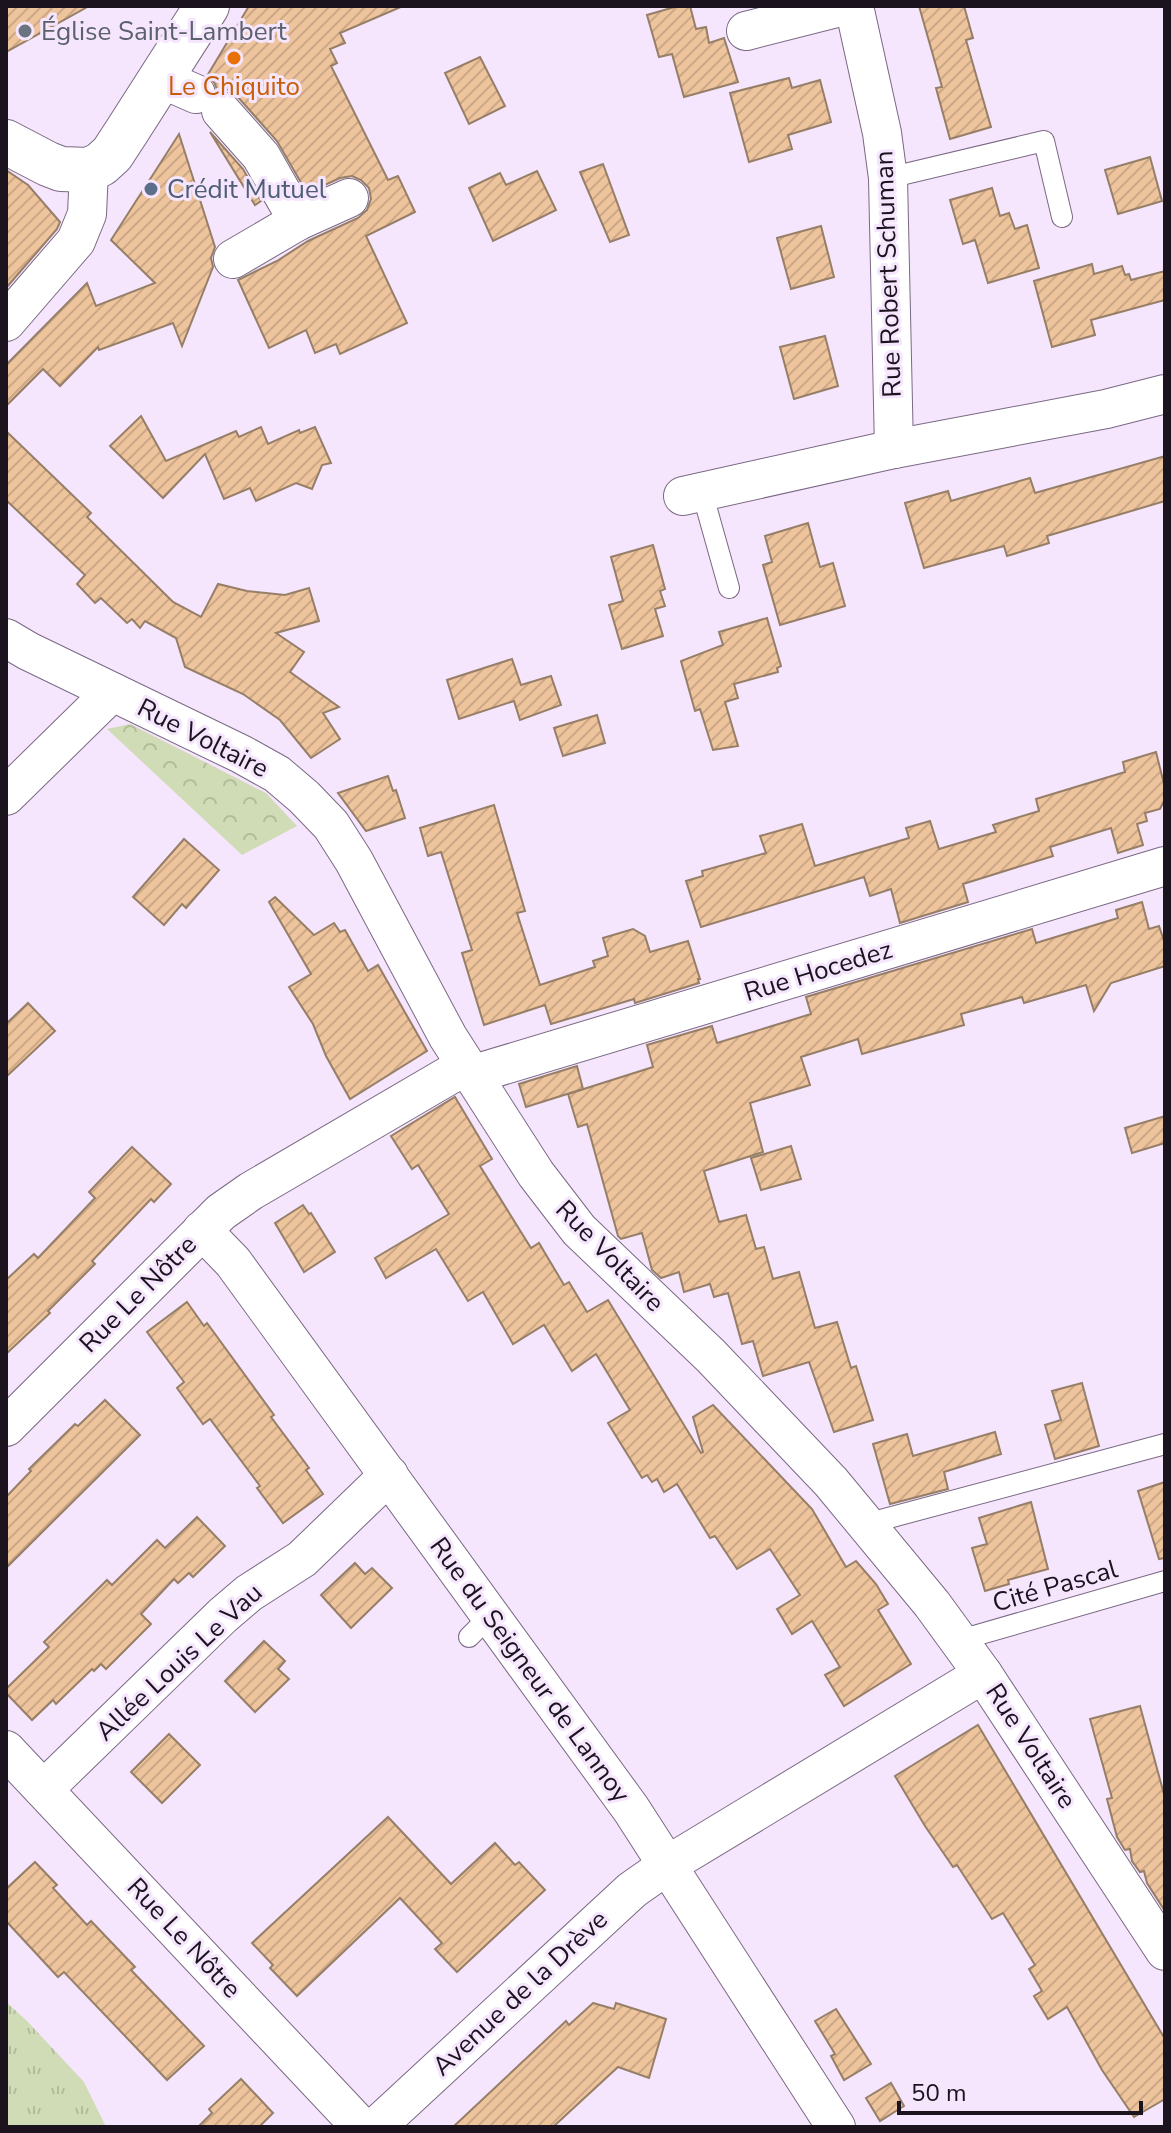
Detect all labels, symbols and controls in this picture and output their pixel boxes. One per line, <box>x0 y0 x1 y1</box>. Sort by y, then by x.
place label: Église Saint-Lambert <box>41 14 288 49</box>
marker: Église Saint-Lambert <box>16 22 34 40</box>
marker: Le Chiquito <box>225 49 243 67</box>
place label: Le Chiquito <box>168 69 300 104</box>
street label: Rue Robert Schuman <box>866 150 910 398</box>
place label: Crédit Mutuel <box>167 172 327 207</box>
marker: Crédit Mutuel <box>142 180 160 198</box>
street label: Rue Voltaire <box>131 690 275 786</box>
street label: Rue Hocedez <box>740 932 896 1010</box>
street label: Rue Voltaire <box>548 1193 672 1319</box>
street label: Rue Le Nôtre <box>72 1228 204 1360</box>
street label: Rue du Seigneur de Lannoy <box>422 1530 639 1810</box>
street label: Cité Pascal <box>988 1551 1122 1621</box>
street label: Allée Louis Le Vau <box>88 1576 270 1748</box>
street label: Rue Voltaire <box>977 1677 1085 1815</box>
street label: Rue Le Nôtre <box>119 1870 249 2006</box>
street label: Avenue de la Drève <box>425 1902 615 2084</box>
scale bar <box>899 2065 1141 2115</box>
text: 50 m <box>911 2077 967 2109</box>

